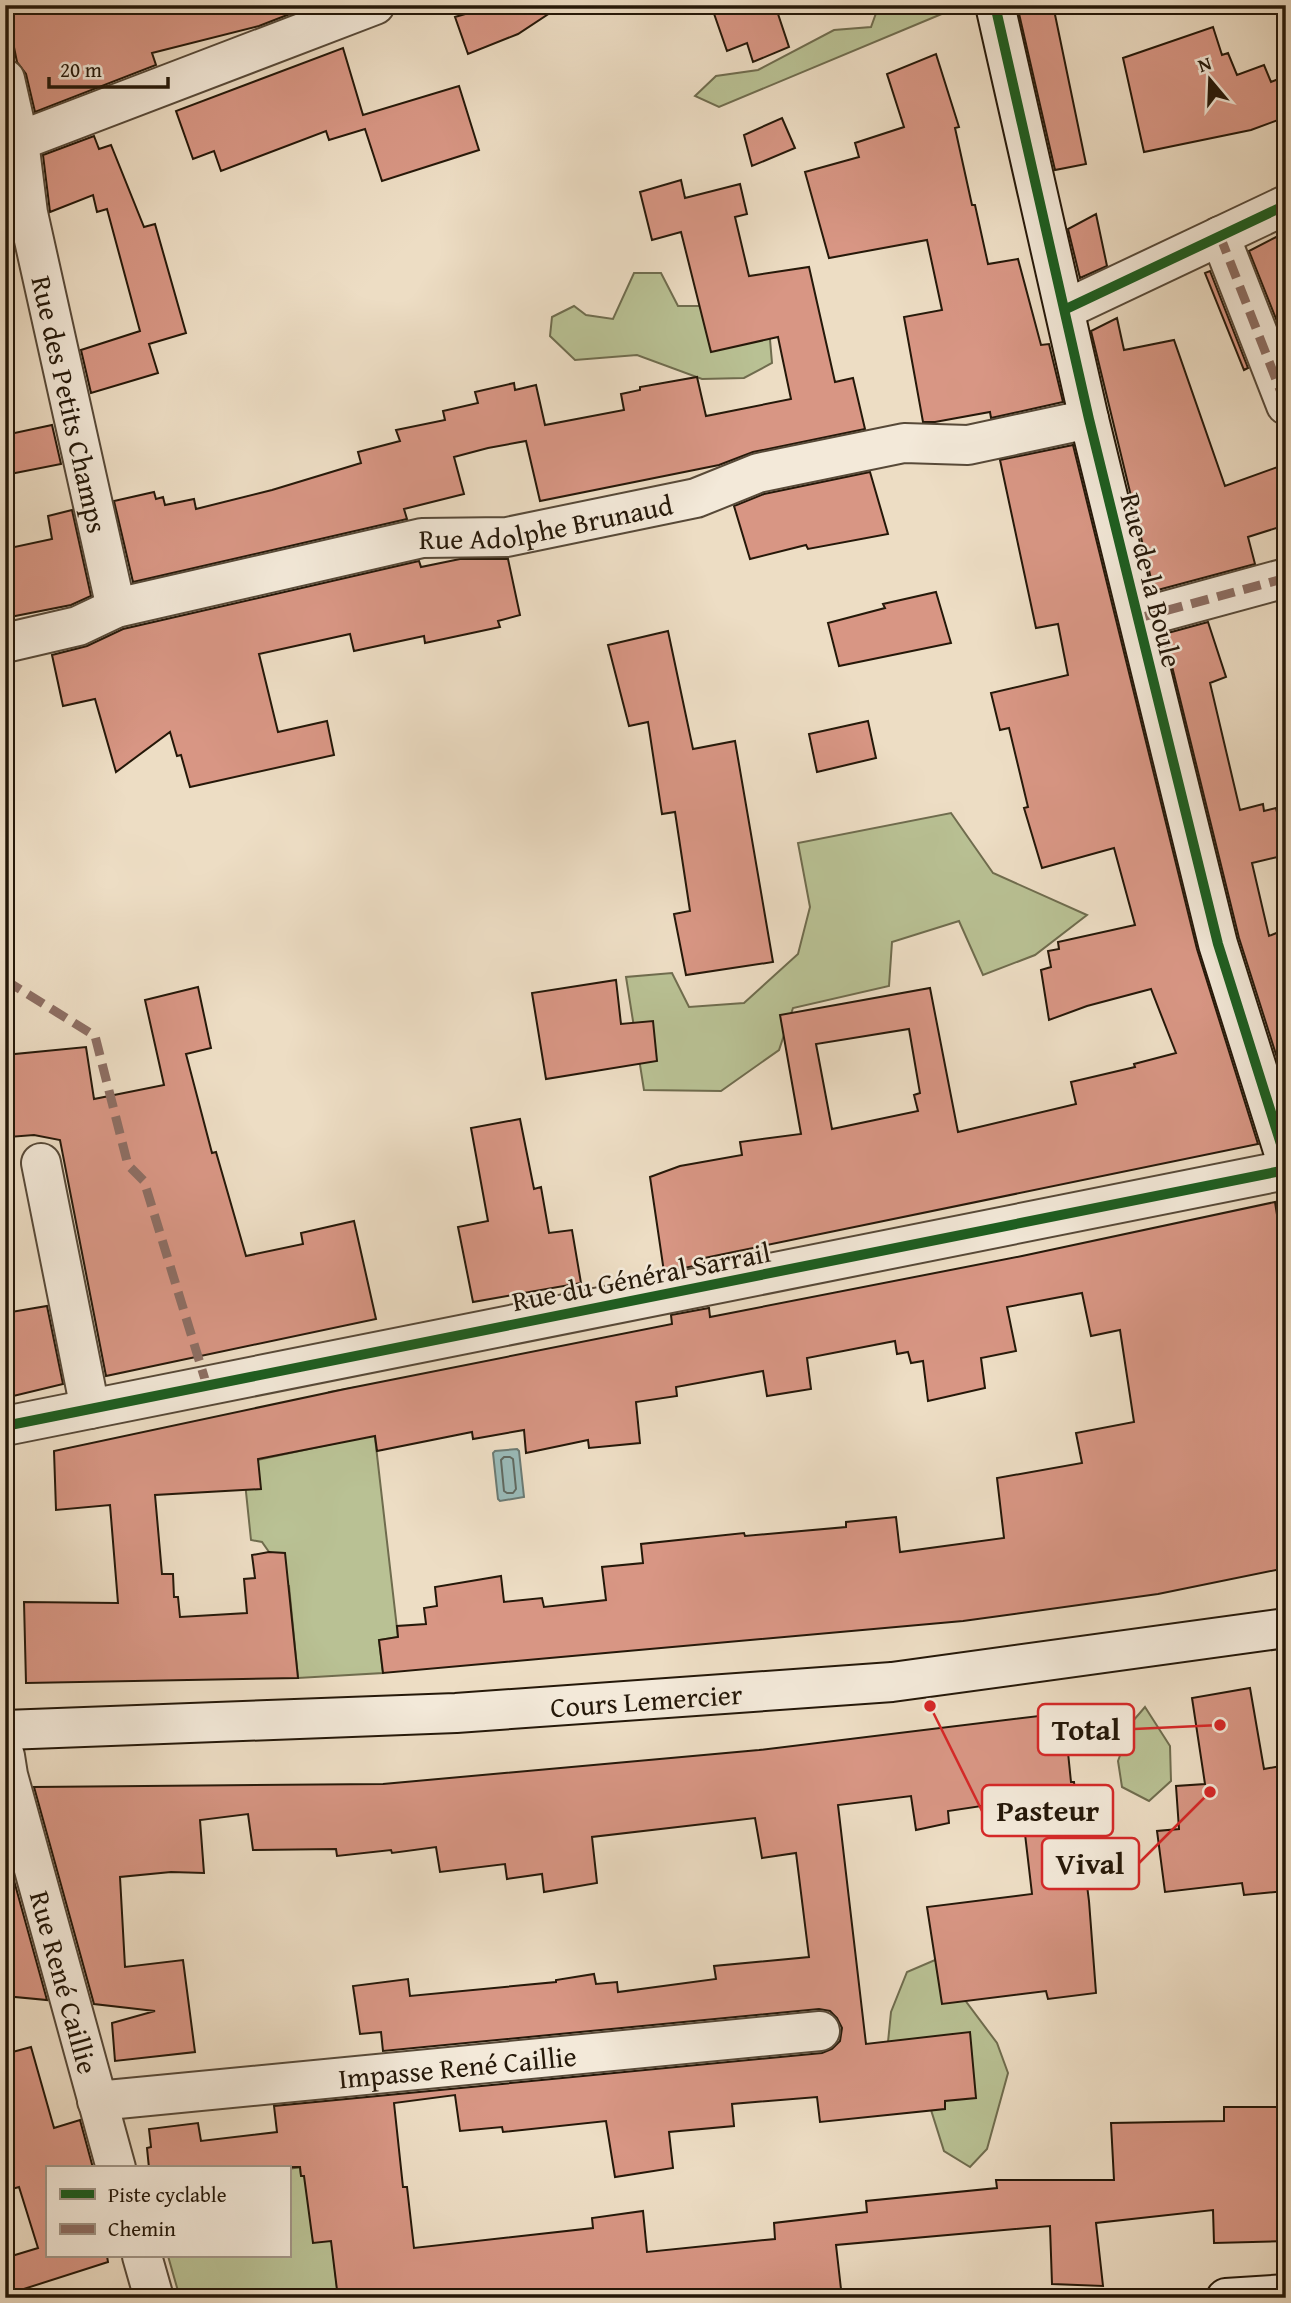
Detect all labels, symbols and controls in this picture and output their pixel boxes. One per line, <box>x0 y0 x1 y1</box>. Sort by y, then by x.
scale bar <box>49 46 168 90</box>
north arrow <box>1176 46 1246 116</box>
text: N <box>1194 49 1215 79</box>
text: 20 m <box>60 54 102 85</box>
street label: Rue des Petits Champs <box>22 272 119 537</box>
street label: Rue Adolphe Brunaud <box>419 483 676 559</box>
street label: Rue de la Boule <box>1111 488 1193 672</box>
street label: Rue du Général Sarrail <box>508 1231 774 1321</box>
street label: Cours Lemercier <box>549 1672 744 1727</box>
callout: Total <box>1038 1704 1134 1755</box>
text: Total <box>1052 1707 1120 1751</box>
callout: Pasteur <box>982 1785 1113 1836</box>
text: Pasteur <box>997 1788 1100 1832</box>
callout: Vival <box>1042 1838 1139 1889</box>
text: Vival <box>1056 1841 1124 1885</box>
street label: Rue René Caillie <box>20 1886 110 2078</box>
street label: Impasse René Caillie <box>336 2034 578 2098</box>
legend <box>46 2166 290 2258</box>
text: Piste cyclable <box>108 2179 227 2210</box>
text: Chemin <box>108 2213 176 2244</box>

